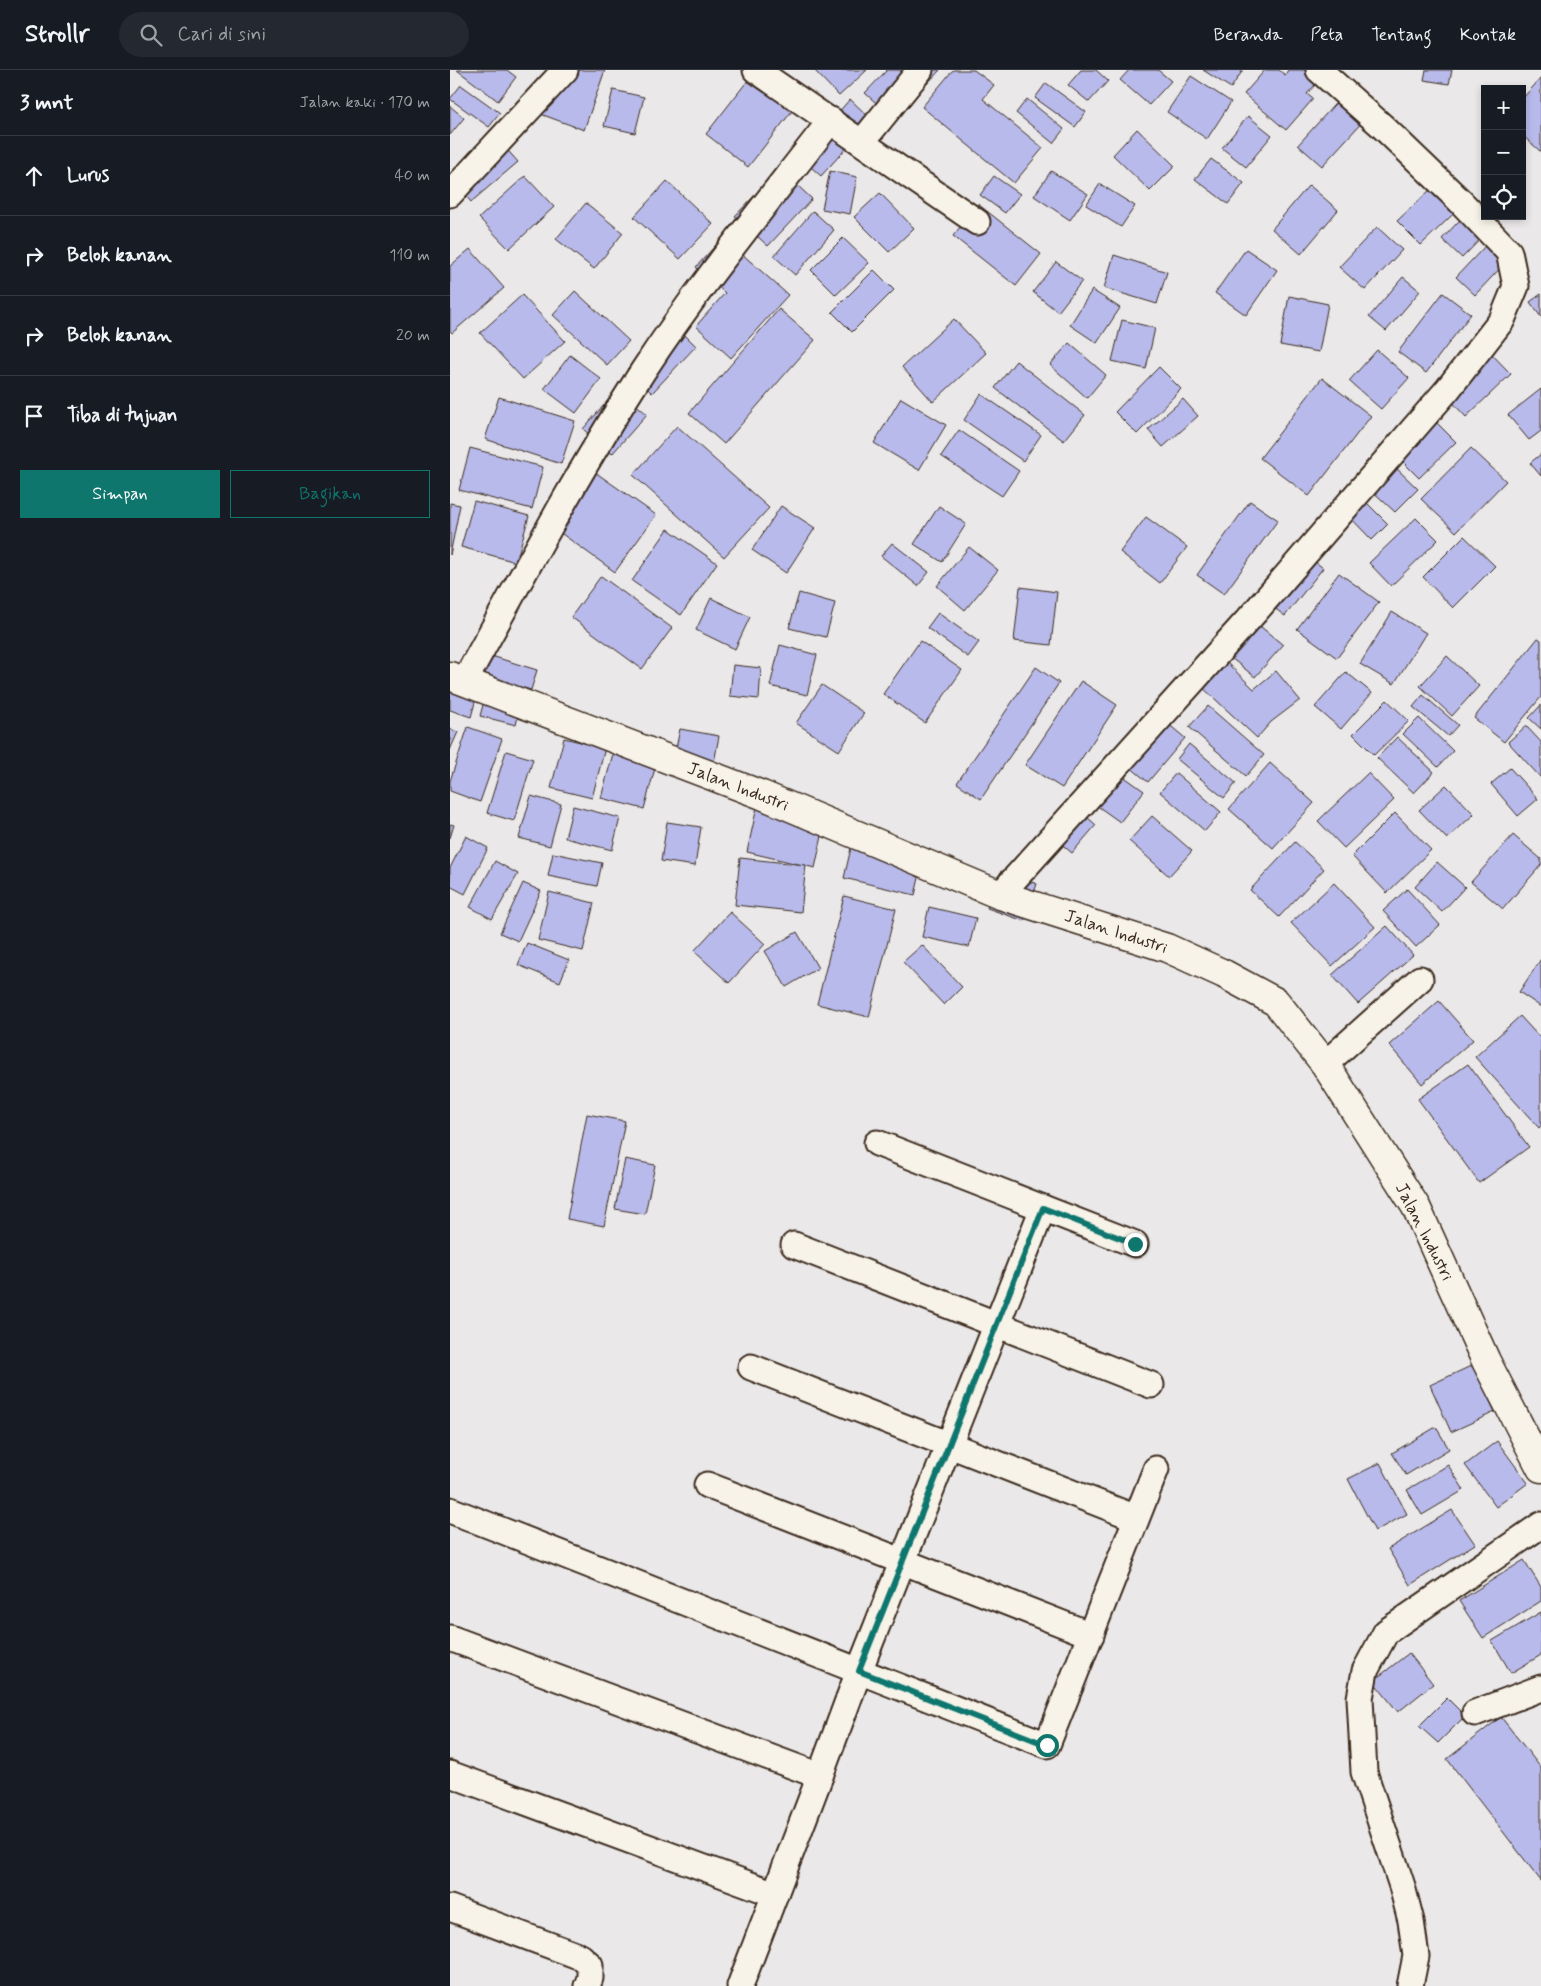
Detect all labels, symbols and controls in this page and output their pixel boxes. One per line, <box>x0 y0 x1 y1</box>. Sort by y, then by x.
search box <box>119 12 469 57</box>
text: Strollr <box>25 19 89 50</box>
icon: search <box>137 21 165 49</box>
text: Cari di sini <box>177 22 266 47</box>
text: Beranda <box>1213 23 1282 47</box>
text: Peta <box>1310 23 1343 47</box>
text: Tentang <box>1371 23 1432 47</box>
text: Kontak <box>1460 23 1516 47</box>
map controls <box>1481 85 1526 220</box>
button: + <box>1481 85 1526 130</box>
text: 3 mnt <box>20 89 73 117</box>
text: Jalan kaki · 170 m <box>299 92 430 113</box>
button: − <box>1481 130 1526 175</box>
icon: ahead <box>20 162 48 190</box>
text: Lurus <box>67 163 109 188</box>
text: 40 m <box>394 165 430 186</box>
button: locate <box>1481 175 1526 220</box>
icon: right <box>20 242 48 270</box>
text: Belok kanan <box>67 243 172 268</box>
text: 110 m <box>389 245 430 266</box>
icon: right <box>20 322 48 350</box>
text: Belok kanan <box>67 323 172 348</box>
text: 20 m <box>396 325 430 346</box>
icon: arrive <box>20 402 48 430</box>
text: Tiba di tujuan <box>67 403 178 428</box>
button: Simpan <box>20 470 220 518</box>
button: Bagikan <box>230 470 430 518</box>
street label: Jalan Industri <box>684 757 792 817</box>
street label: Jalan Industri <box>1061 904 1171 960</box>
street label: Jalan Industri <box>1389 1179 1459 1285</box>
route end <box>1124 1233 1147 1256</box>
route start <box>1036 1734 1059 1757</box>

